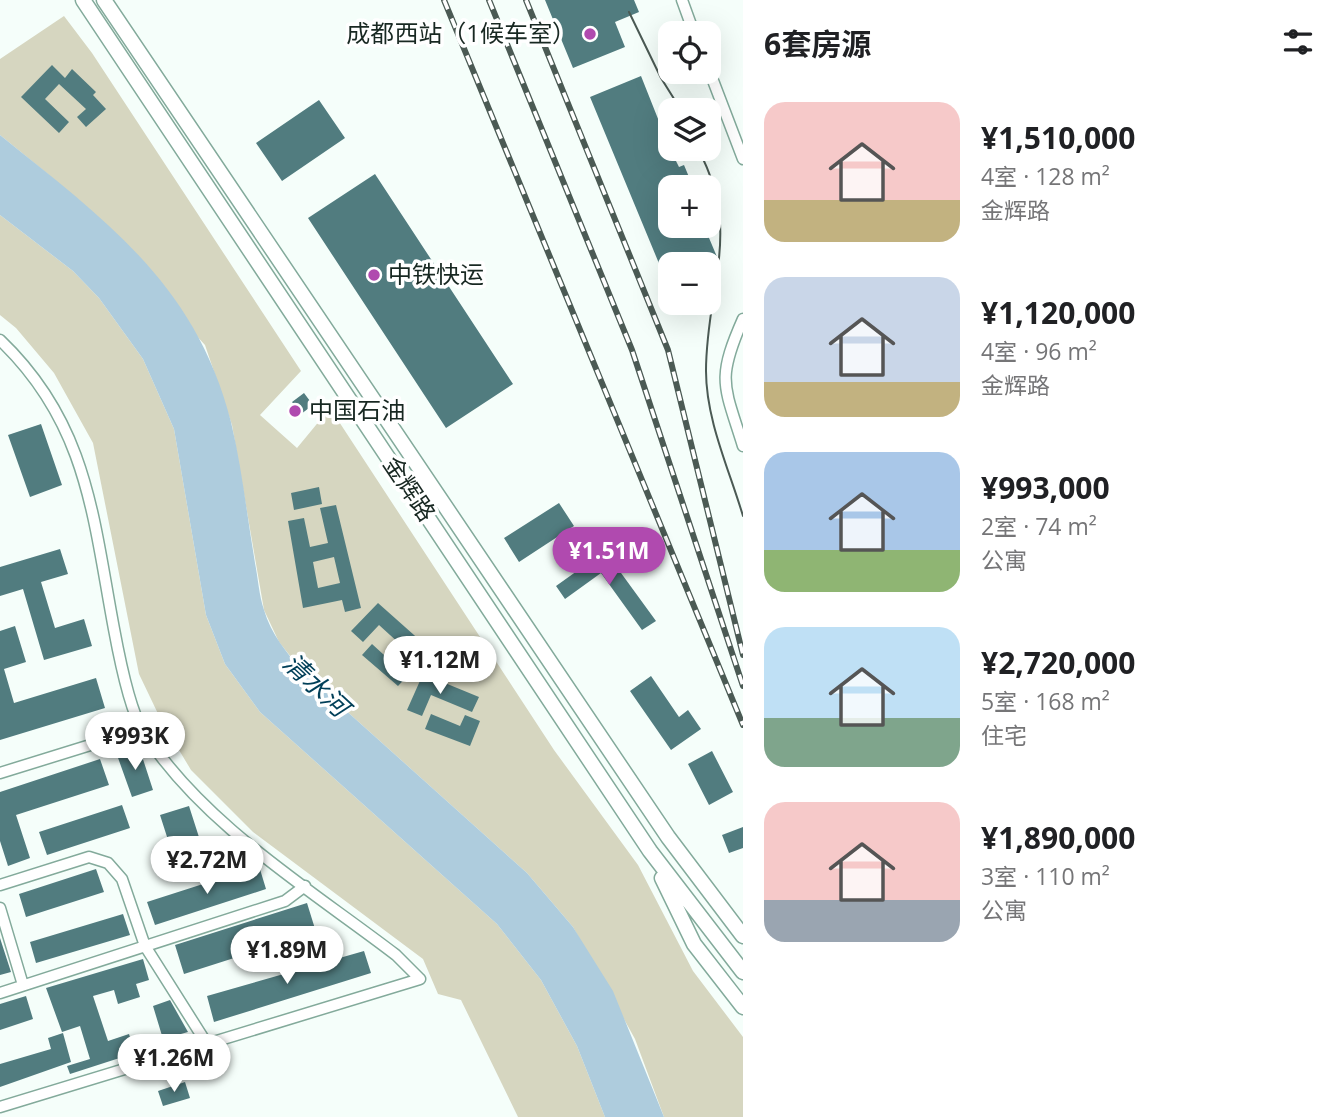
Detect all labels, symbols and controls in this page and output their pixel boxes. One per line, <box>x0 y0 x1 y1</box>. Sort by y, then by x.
place label: 成都西站（1候车室） <box>346 16 576 49</box>
map controls <box>658 21 721 315</box>
button: locate <box>658 21 721 84</box>
text: 6套房源 <box>764 23 871 64</box>
icon: filters <box>1279 23 1317 61</box>
marker: 成都西站（1候车室） <box>582 26 598 42</box>
button: layers <box>658 98 721 161</box>
text: ¥1,510,000 <box>981 117 1135 158</box>
icon: home <box>820 130 904 214</box>
text: 4室 · 128 m² <box>981 160 1110 192</box>
button: + <box>658 175 721 238</box>
text: 金辉路 <box>981 194 1050 226</box>
button: − <box>658 252 721 315</box>
place label: 中铁快运 <box>388 257 484 290</box>
marker: 中铁快运 <box>366 267 382 283</box>
text: ¥1,120,000 <box>981 292 1135 333</box>
icon: home <box>820 305 904 389</box>
text: 4室 · 96 m² <box>981 335 1097 367</box>
text: 金辉路 <box>981 369 1050 401</box>
place label: 中国石油 <box>309 393 405 426</box>
marker: 中国石油 <box>287 403 303 419</box>
street label: 金辉路 <box>376 449 444 527</box>
text: ¥993,000 <box>981 467 1110 508</box>
icon: home <box>820 480 904 564</box>
text: 2室 · 74 m² <box>981 510 1097 542</box>
pin: ¥1.51M <box>552 528 666 587</box>
text: ¥1.51M <box>569 534 649 566</box>
text: 公寓 <box>981 544 1027 576</box>
pin: ¥1.12M <box>383 636 497 696</box>
text: ¥2,720,000 <box>981 642 1135 683</box>
text: ¥1.12M <box>400 643 480 675</box>
water label: 清水河 <box>276 645 361 727</box>
icon: home <box>820 655 904 739</box>
text: 5室 · 168 m² <box>981 685 1110 717</box>
pin: ¥993K <box>86 712 184 772</box>
text: ¥993K <box>101 719 169 751</box>
text: 住宅 <box>981 719 1027 751</box>
text: ¥1,890,000 <box>981 817 1135 858</box>
icon: home <box>820 830 904 914</box>
pin: ¥2.72M <box>150 836 264 896</box>
text: ¥2.72M <box>167 843 247 875</box>
text: 3室 · 110 m² <box>981 860 1110 892</box>
text: 公寓 <box>981 894 1027 926</box>
pin: ¥1.89M <box>230 926 344 986</box>
text: ¥1.89M <box>247 933 327 965</box>
pin: ¥1.26M <box>117 1034 231 1094</box>
text: ¥1.26M <box>134 1041 214 1073</box>

